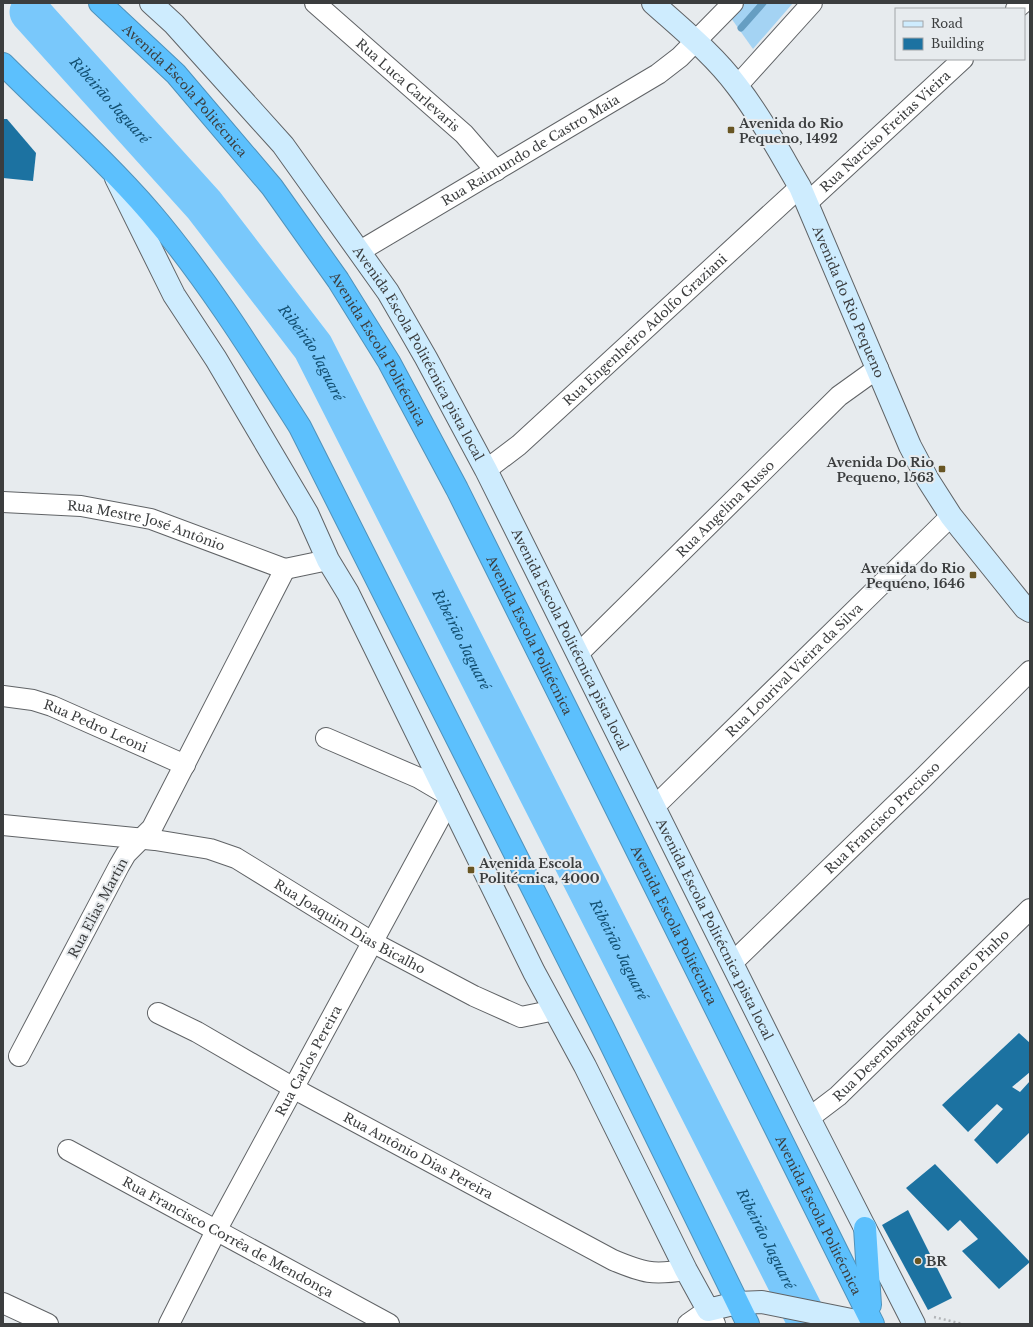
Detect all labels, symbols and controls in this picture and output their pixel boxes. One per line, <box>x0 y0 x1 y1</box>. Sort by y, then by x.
legend <box>895 8 1025 60</box>
text: Road <box>931 16 963 31</box>
street label: Avenida Escola Politécnica <box>118 19 252 161</box>
street label: Rua Luca Carlevaris <box>353 35 464 135</box>
text: Building <box>931 36 985 51</box>
water label: Ribeirão Jaguaré <box>65 53 155 149</box>
street label: Rua Narciso Freitas Vieira <box>816 66 954 195</box>
street label: Rua Raimundo de Castro Maia <box>438 90 623 209</box>
place label: Avenida do Rio Pequeno, 1492 <box>738 115 844 147</box>
marker: Avenida do Rio Pequeno, 1492 <box>726 125 736 135</box>
street label: Avenida do Rio Pequeno <box>809 222 888 380</box>
street label: Avenida Escola Politécnica pista local <box>349 242 488 463</box>
street label: Rua Engenheiro Adolfo Graziani <box>559 250 731 409</box>
street label: Avenida Escola Politécnica <box>326 268 430 429</box>
water label: Ribeirão Jaguaré <box>274 300 349 406</box>
place label: Avenida Do Rio Pequeno, 1563 <box>826 454 934 486</box>
street label: Rua Angelina Russo <box>673 456 778 561</box>
marker: Avenida Do Rio Pequeno, 1563 <box>937 464 947 474</box>
street label: Rua Mestre José Antônio <box>67 497 227 554</box>
street label: Avenida Escola Politécnica pista local <box>508 525 633 753</box>
street label: Avenida Escola Politécnica <box>482 552 577 718</box>
place label: Avenida do Rio Pequeno, 1646 <box>860 560 965 592</box>
marker: Avenida do Rio Pequeno, 1646 <box>968 570 978 580</box>
water label: Ribeirão Jaguaré <box>428 585 495 694</box>
street label: Rua Lourival Vieira da Silva <box>722 599 866 740</box>
street label: Rua Pedro Leoni <box>42 695 151 756</box>
street label: Rua Francisco Precioso <box>821 758 943 877</box>
street label: Avenida Escola Politécnica pista local <box>652 815 777 1043</box>
street label: Avenida Escola Politécnica <box>627 842 721 1008</box>
street label: Rua Elias Martin <box>65 855 131 961</box>
place label: Avenida Escola Politécnica, 4000 <box>478 855 600 887</box>
marker: Avenida Escola Politécnica, 4000 <box>466 865 476 875</box>
street label: Rua Joaquim Dias Bicalho <box>271 875 429 977</box>
water label: Ribeirão Jaguaré <box>586 896 653 1005</box>
street label: Rua Desembargador Homero Pinho <box>829 926 1013 1105</box>
street label: Rua Carlos Pereira <box>271 1002 346 1119</box>
street label: Rua Antônio Dias Pereira <box>341 1108 497 1203</box>
street label: Avenida Escola Politécnica <box>771 1132 866 1298</box>
street label: Rua Francisco Corrêa de Mendonça <box>120 1173 337 1301</box>
water label: Ribeirão Jaguaré <box>732 1184 800 1294</box>
place label: BR <box>926 1253 948 1270</box>
marker: BR <box>913 1256 923 1266</box>

